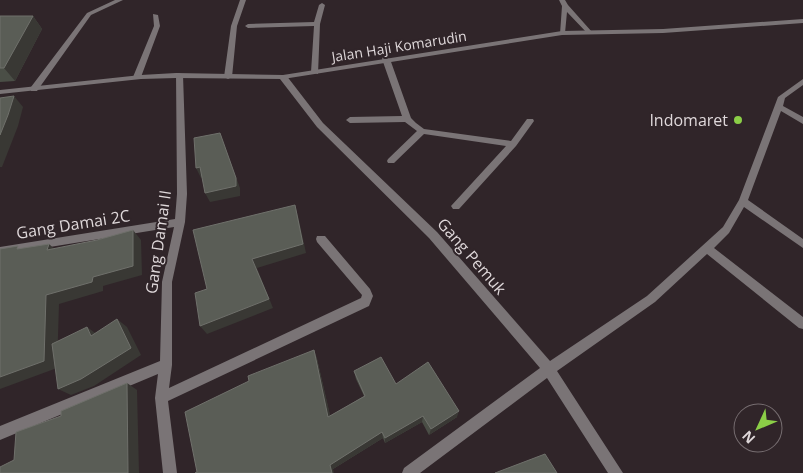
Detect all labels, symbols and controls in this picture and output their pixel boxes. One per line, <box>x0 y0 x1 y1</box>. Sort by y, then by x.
street label: Jalan Haji Komarudin <box>328 26 468 66</box>
place label: Indomaret <box>649 109 728 131</box>
marker: Indomaret <box>732 114 744 126</box>
street label: Gang Damai II <box>140 189 176 295</box>
street label: Gang Damai 2C <box>15 204 131 244</box>
street label: Gang Pemuk <box>433 213 512 299</box>
north arrow <box>733 403 783 453</box>
text: N <box>737 427 759 448</box>

